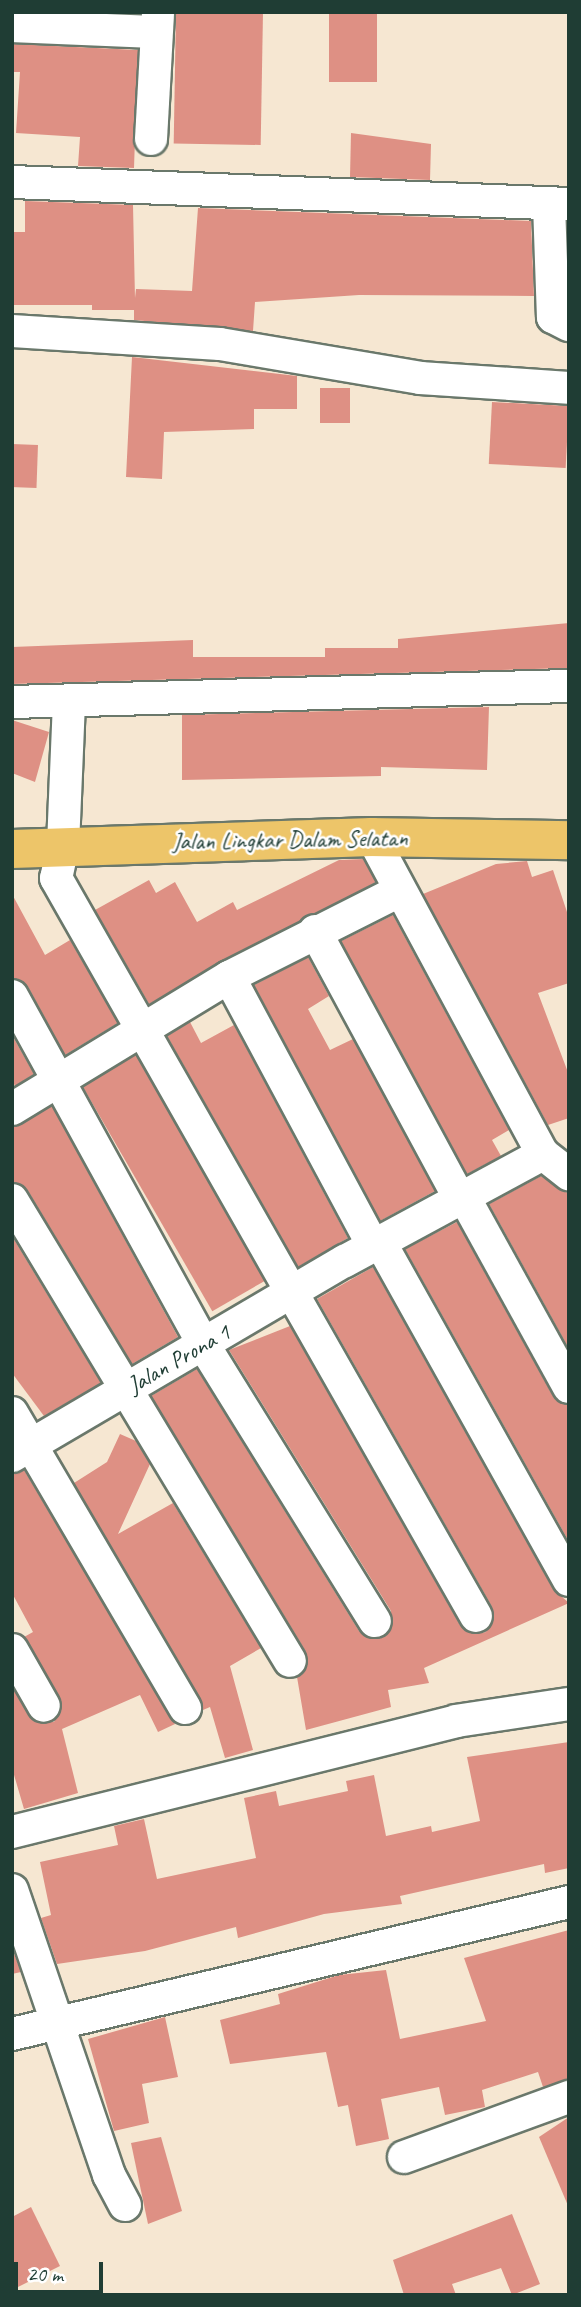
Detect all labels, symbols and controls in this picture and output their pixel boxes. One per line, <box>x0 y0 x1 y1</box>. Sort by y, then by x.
street label: Jalan Lingkar Dalam Selatan <box>172 824 408 856</box>
street label: Jalan Prona 1 <box>123 1318 235 1400</box>
scale bar <box>18 2248 107 2292</box>
text: 20 m <box>27 2261 63 2287</box>

